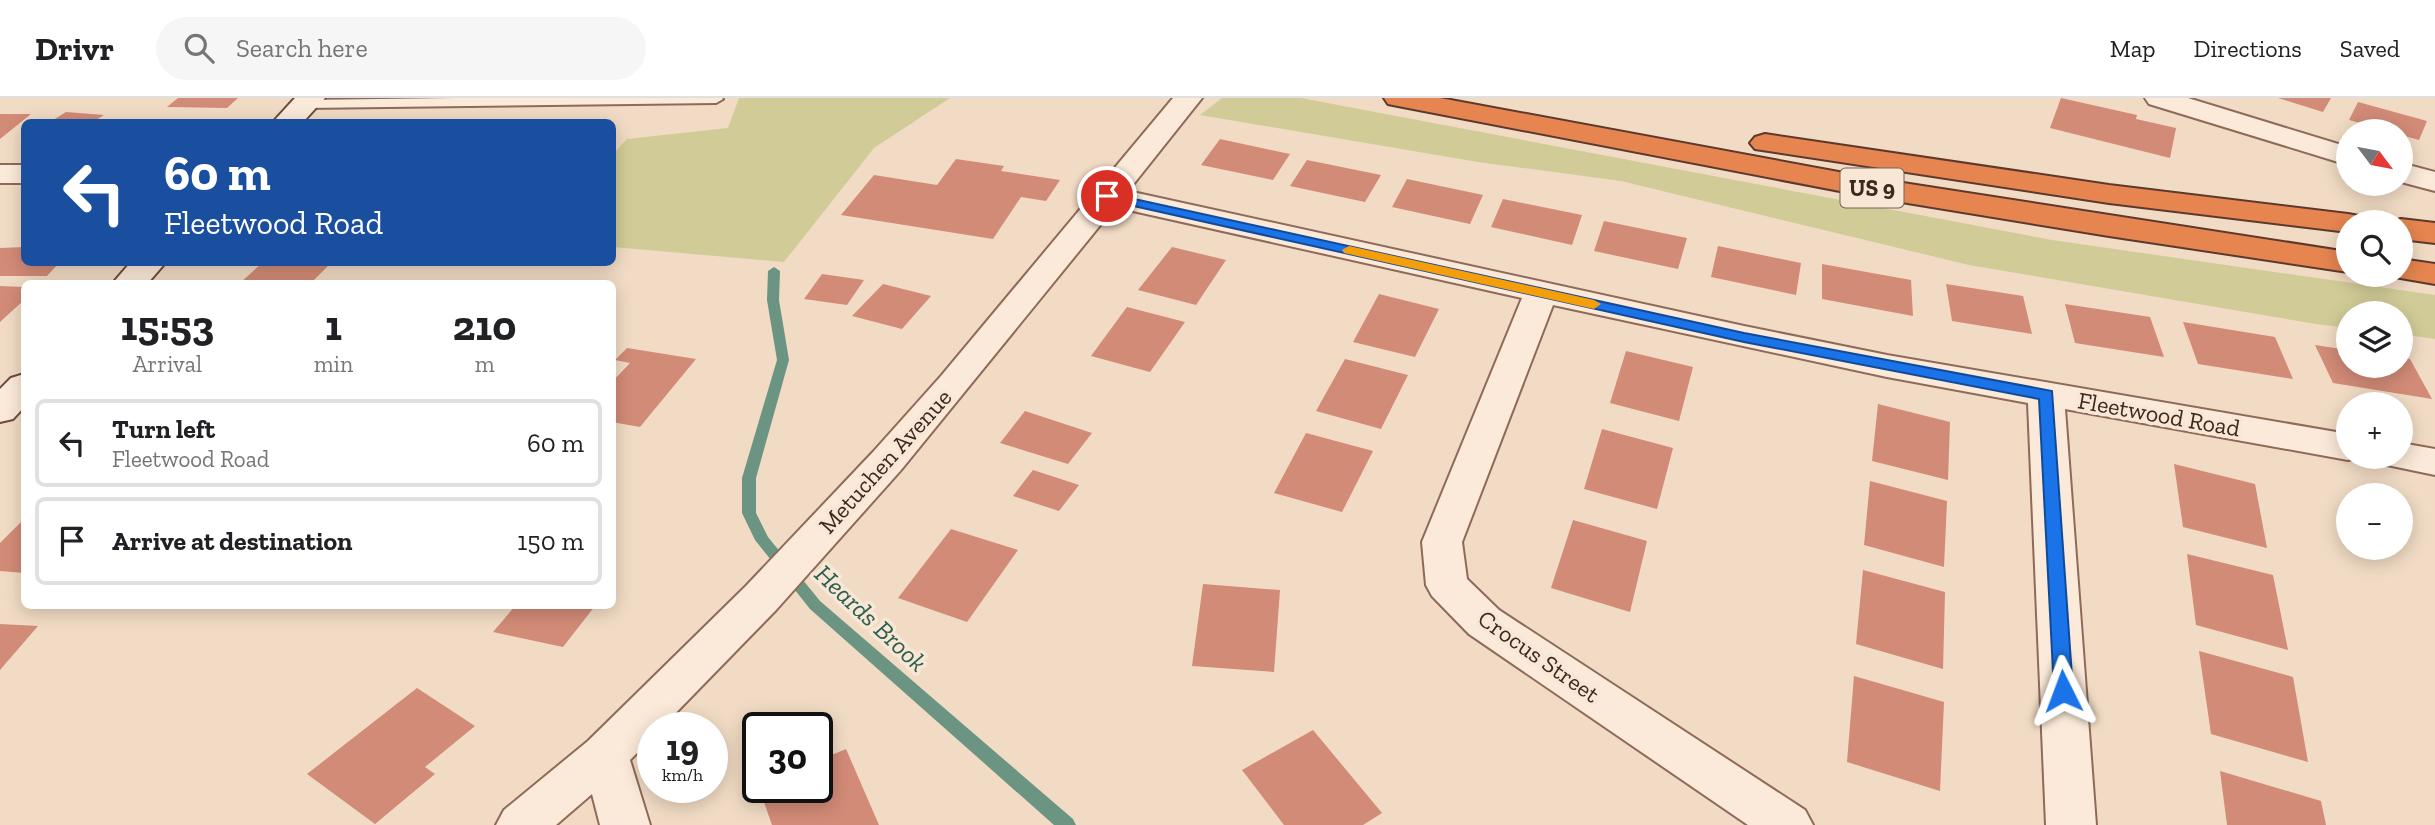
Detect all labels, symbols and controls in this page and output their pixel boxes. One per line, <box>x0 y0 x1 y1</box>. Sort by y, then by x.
search box <box>156 17 646 80</box>
text: Drivr <box>35 29 114 68</box>
icon: search <box>180 29 218 67</box>
text: Search here <box>236 32 368 64</box>
text: Map <box>2110 34 2156 63</box>
text: Directions <box>2194 34 2302 63</box>
text: Saved <box>2340 34 2400 63</box>
north arrow <box>2336 119 2413 196</box>
map controls <box>2336 119 2413 560</box>
text: 60 m <box>164 144 271 203</box>
icon: left <box>49 147 140 238</box>
pin <box>1077 166 1137 226</box>
road number: US 9 <box>1840 169 1904 208</box>
icon: arrive <box>1088 177 1126 215</box>
text: Fleetwood Road <box>164 204 383 242</box>
button: search <box>2336 210 2413 287</box>
text: 15:53 <box>121 300 214 351</box>
text: 1 <box>325 300 342 351</box>
text: 210 <box>453 300 516 351</box>
button: layers <box>2336 301 2413 378</box>
text: Arrival <box>133 350 202 378</box>
text: min <box>314 350 353 378</box>
text: m <box>475 350 495 378</box>
street label: Metuchen Avenue <box>812 383 958 539</box>
street label: Fleetwood Road <box>2076 385 2242 443</box>
button: + <box>2336 392 2413 469</box>
text: Turn left <box>112 413 215 445</box>
icon: left <box>53 424 91 462</box>
text: 60 m <box>527 427 584 459</box>
text: Fleetwood Road <box>112 445 269 473</box>
button: − <box>2336 483 2413 560</box>
icon: arrive <box>53 522 91 560</box>
text: Arrive at destination <box>112 525 352 557</box>
text: 150 m <box>517 525 584 557</box>
water label: Heards Brook <box>808 558 934 678</box>
street label: Crocus Street <box>1473 603 1605 709</box>
position arrow <box>2026 654 2100 728</box>
speed limit sign: 30 <box>742 712 833 803</box>
text: 19 <box>666 727 699 769</box>
text: km/h <box>662 764 703 786</box>

